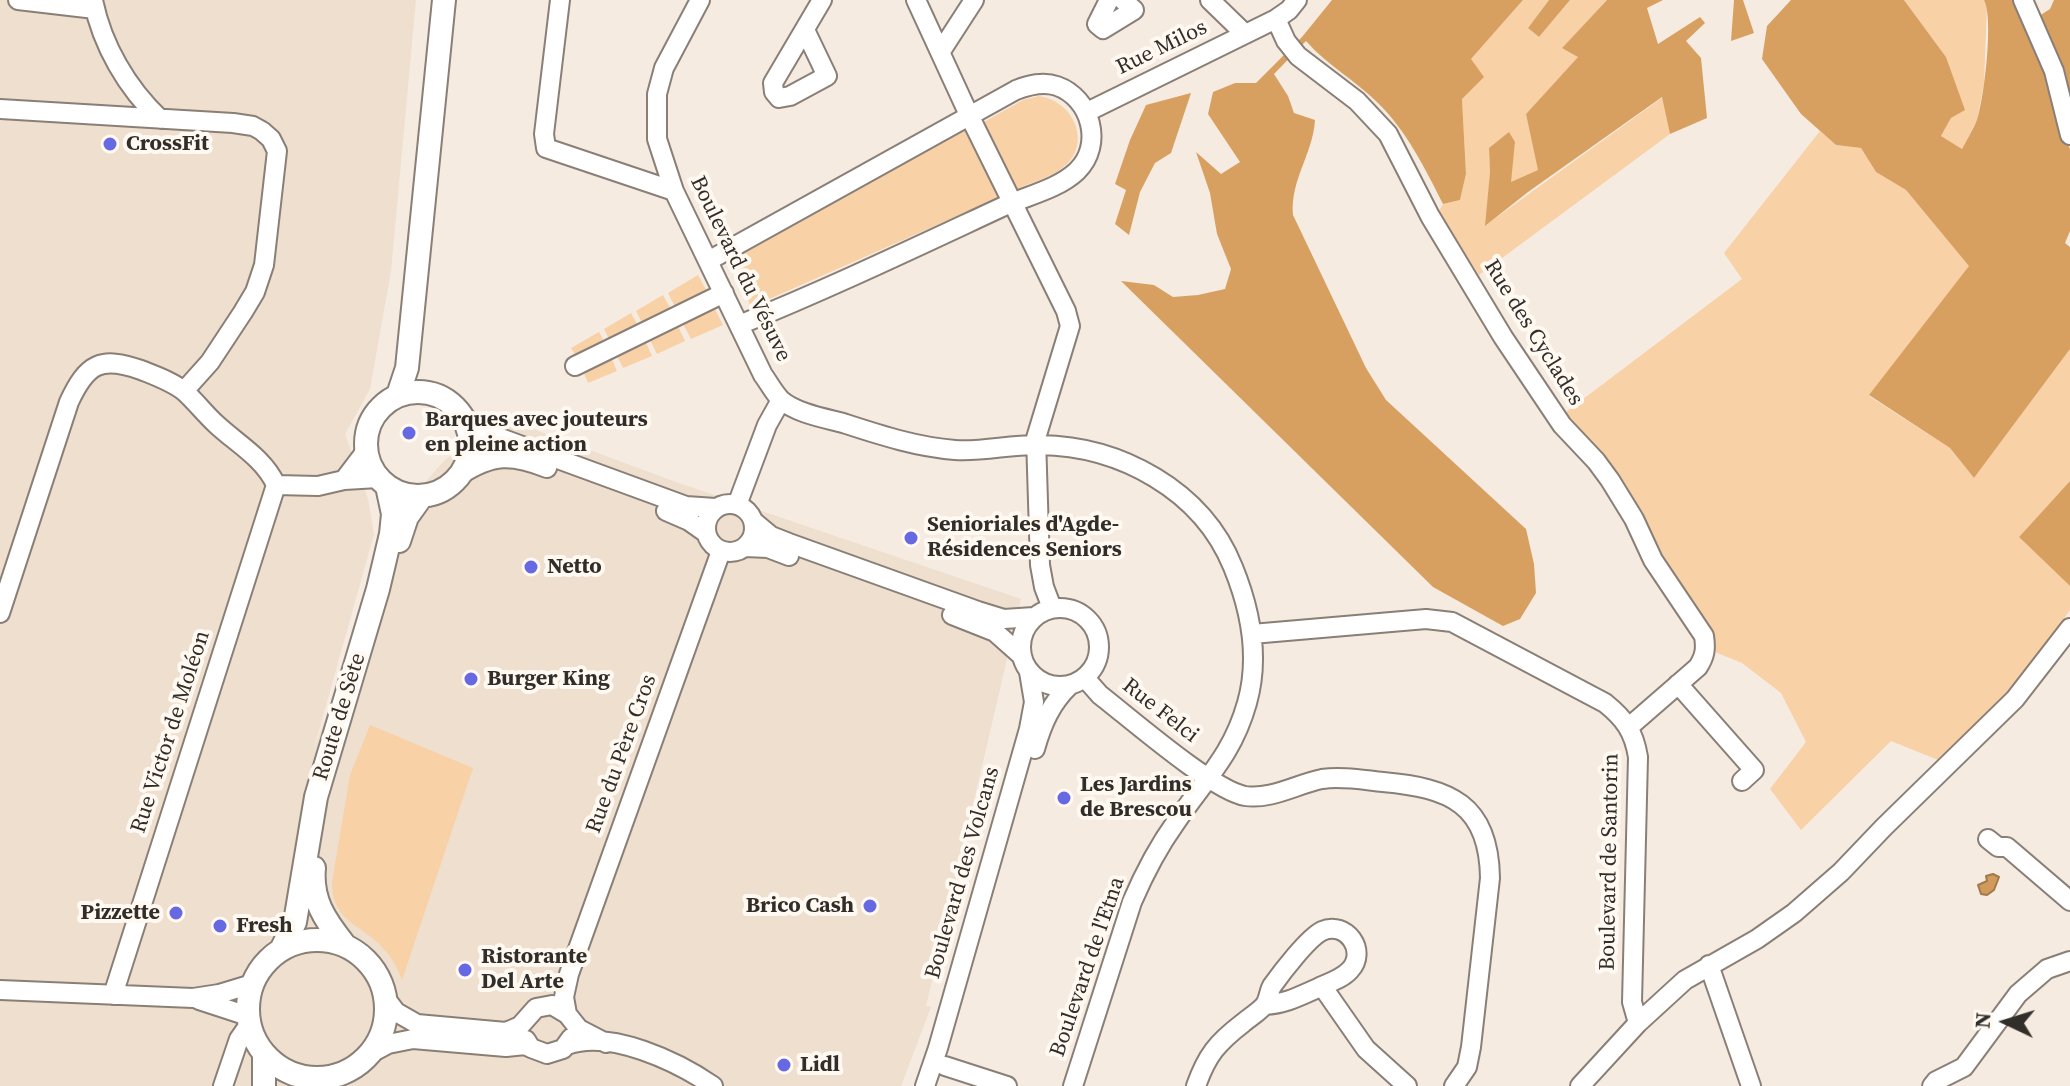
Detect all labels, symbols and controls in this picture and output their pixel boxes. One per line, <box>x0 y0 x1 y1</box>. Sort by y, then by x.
street label: Rue Milos <box>1112 15 1212 81</box>
place label: CrossFit <box>126 131 209 157</box>
marker: CrossFit <box>101 135 119 153</box>
street label: Boulevard du Vésuve <box>684 172 796 366</box>
street label: Rue des Cyclades <box>1477 255 1589 411</box>
place label: Barques avec jouteurs en pleine action <box>425 407 648 458</box>
marker: Barques avec jouteurs en pleine action <box>400 424 418 442</box>
place label: Senioriales d'Agde- Résidences Seniors <box>927 512 1122 564</box>
marker: Senioriales d'Agde- Résidences Seniors <box>902 529 920 547</box>
place label: Netto <box>547 554 602 580</box>
marker: Netto <box>522 558 540 576</box>
street label: Rue Victor de Moléon <box>126 627 216 837</box>
street label: Route de Sète <box>308 650 372 784</box>
place label: Burger King <box>487 666 610 692</box>
marker: Burger King <box>462 670 480 688</box>
street label: Rue du Père Cros <box>581 671 663 837</box>
street label: Rue Felci <box>1117 673 1203 749</box>
street label: Boulevard de Santorin <box>1595 753 1625 971</box>
street label: Boulevard des Volcans <box>920 764 1006 982</box>
place label: Les Jardins de Brescou <box>1080 772 1192 824</box>
marker: Les Jardins de Brescou <box>1055 789 1073 807</box>
street label: Boulevard de l'Etna <box>1045 874 1131 1060</box>
place label: Brico Cash <box>746 893 854 919</box>
marker: Brico Cash <box>861 897 879 915</box>
place label: Pizzette <box>81 900 160 926</box>
marker: Pizzette <box>167 904 185 922</box>
place label: Fresh <box>236 913 293 939</box>
marker: Fresh <box>211 917 229 935</box>
place label: Ristorante Del Arte <box>481 944 587 996</box>
marker: Ristorante Del Arte <box>456 961 474 979</box>
north arrow <box>1966 982 2046 1062</box>
text: N <box>1967 1011 1998 1029</box>
place label: Lidl <box>800 1052 840 1078</box>
marker: Lidl <box>775 1056 793 1074</box>

